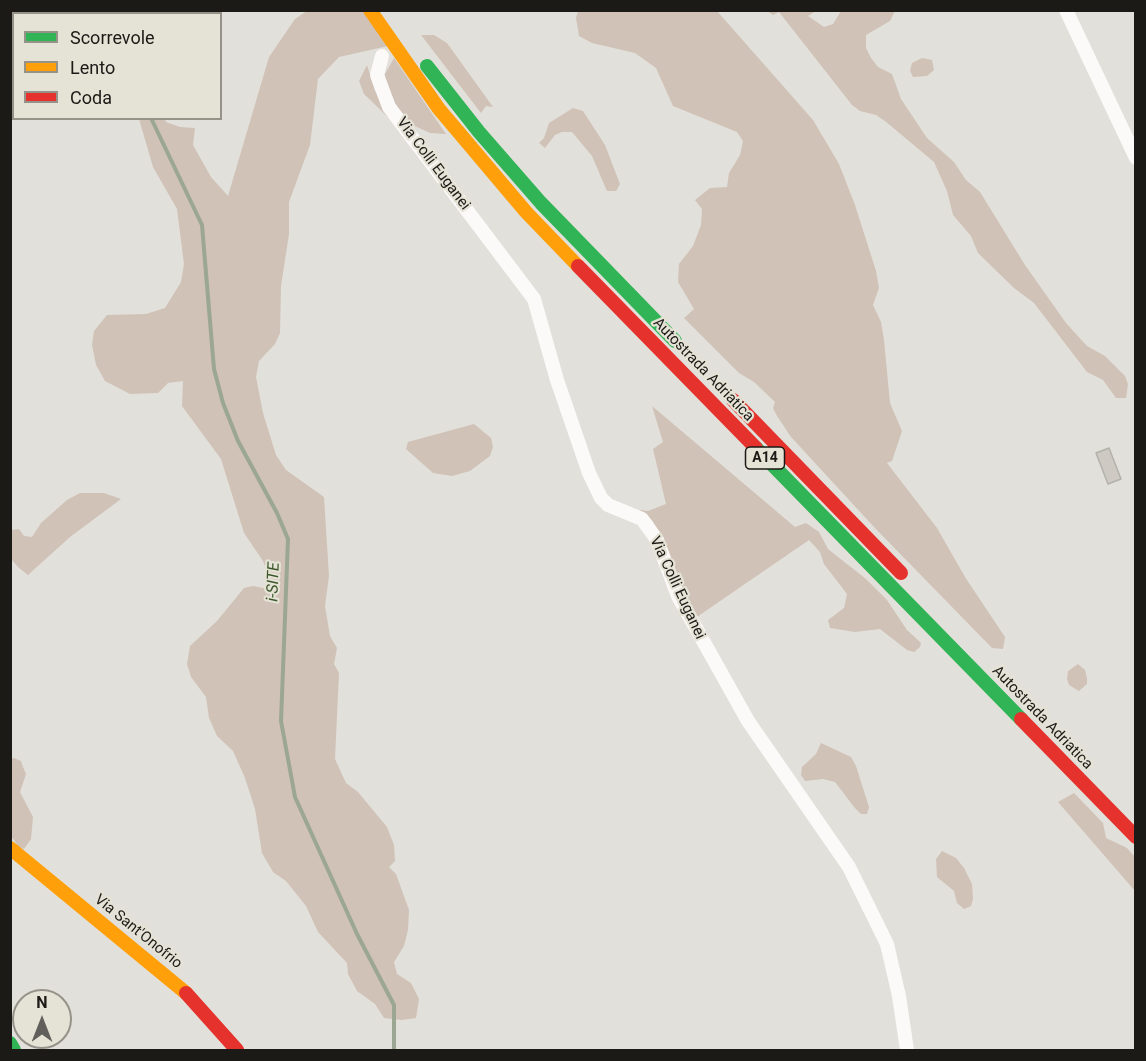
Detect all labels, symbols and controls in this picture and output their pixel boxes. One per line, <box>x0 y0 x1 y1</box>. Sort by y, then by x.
legend <box>12 12 222 120</box>
text: Scorrevole <box>70 27 155 48</box>
text: Lento <box>70 57 115 78</box>
text: Coda <box>70 87 112 108</box>
street label: Via Colli Euganei <box>392 114 474 214</box>
street label: Autostrada Adriatica <box>649 314 757 426</box>
road number: A14 <box>746 447 784 469</box>
street label: Via Colli Euganei <box>645 534 709 642</box>
water label: i-SITE <box>264 562 284 602</box>
street label: Autostrada Adriatica <box>988 662 1096 774</box>
street label: Via Sant'Onofrio <box>91 891 185 973</box>
north arrow <box>12 989 72 1049</box>
text: N <box>36 993 48 1012</box>

